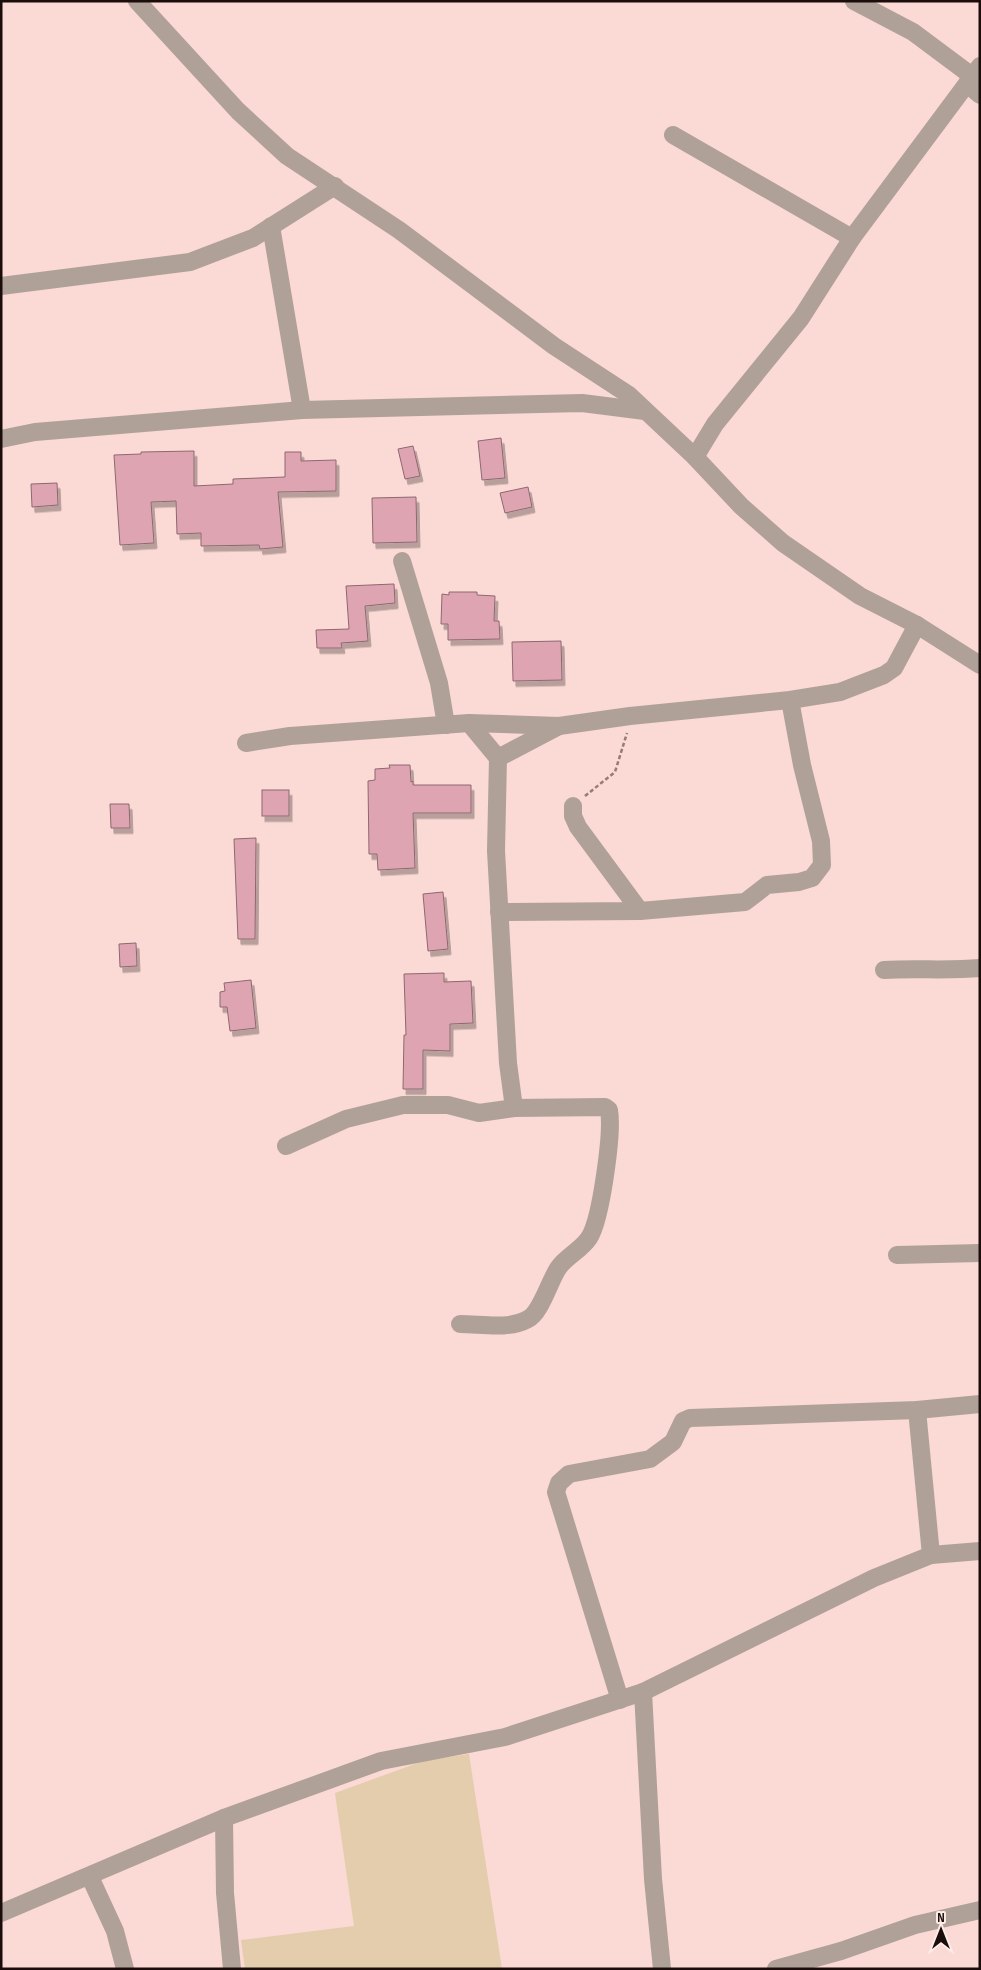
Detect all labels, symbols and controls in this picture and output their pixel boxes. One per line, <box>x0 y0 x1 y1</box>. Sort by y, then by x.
north arrow <box>916 1905 966 1955</box>
text: N <box>937 1909 945 1926</box>

